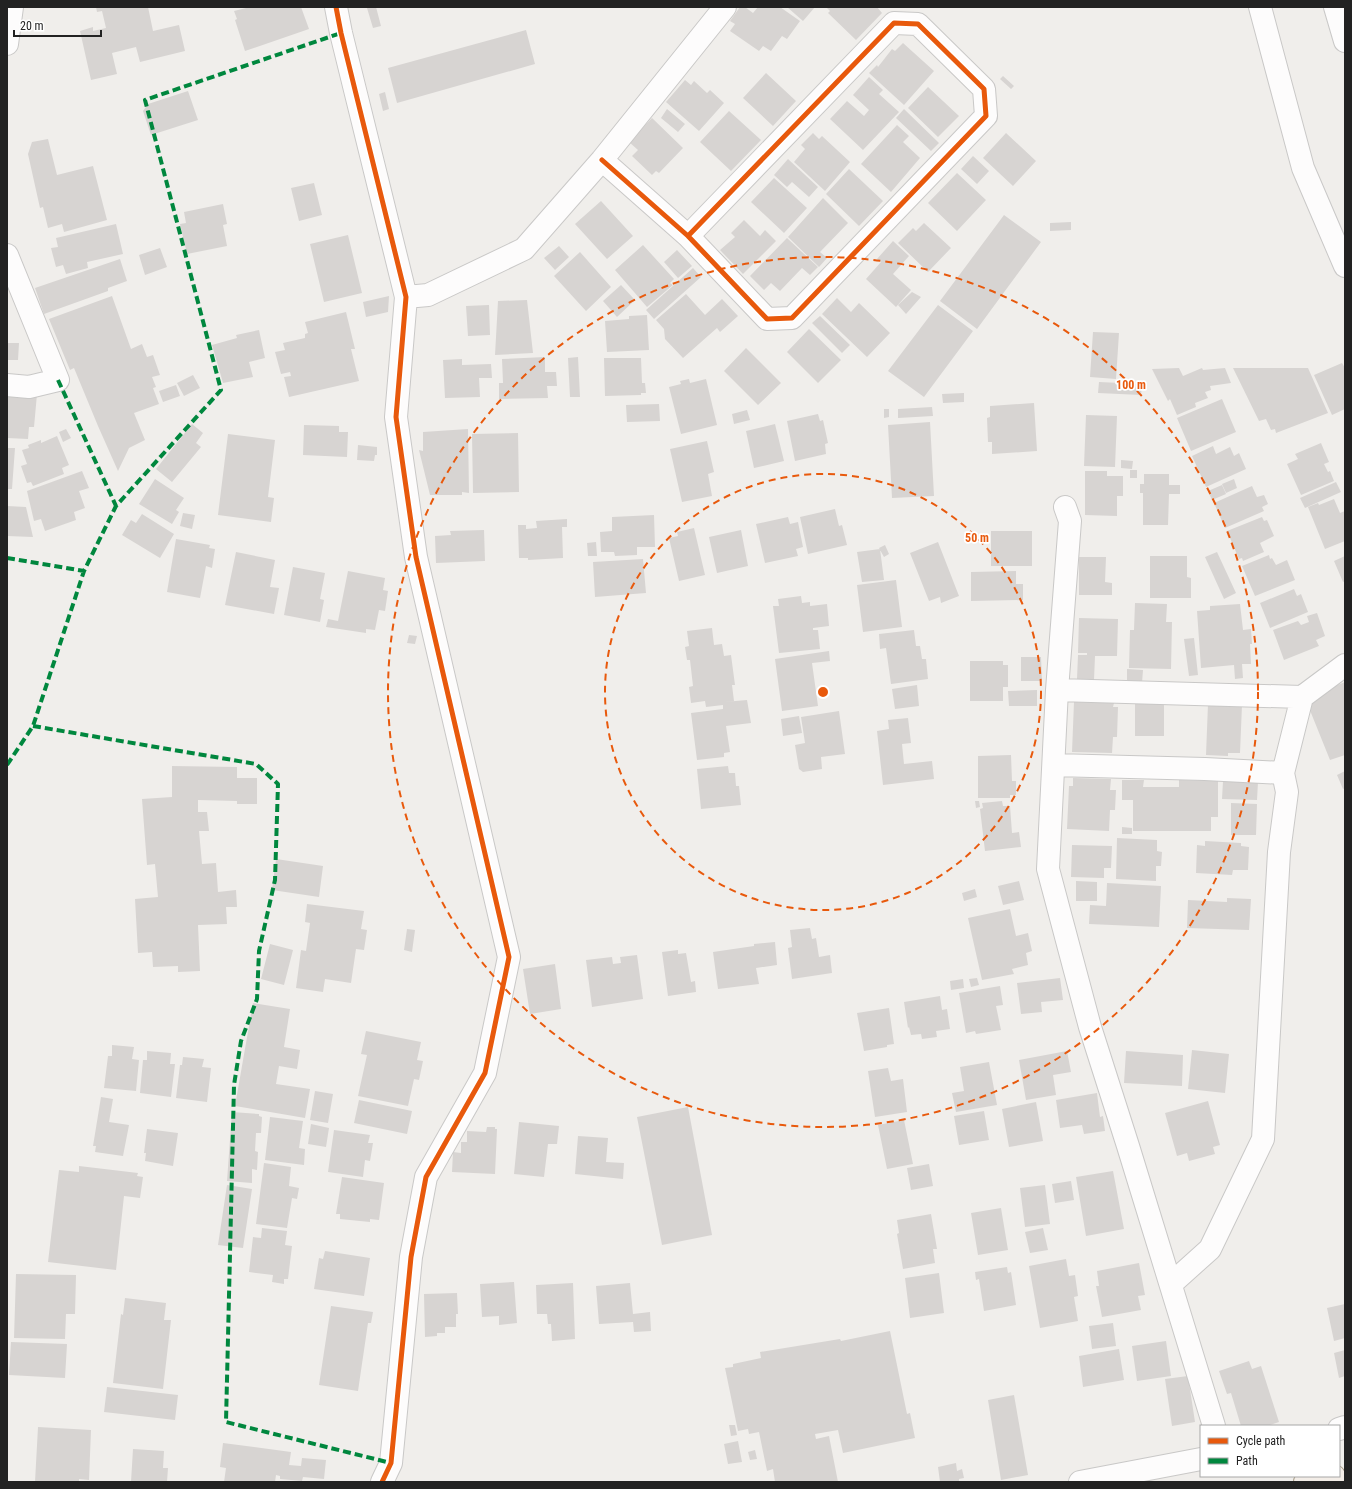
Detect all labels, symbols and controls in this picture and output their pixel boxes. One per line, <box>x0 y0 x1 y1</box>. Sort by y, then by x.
scale bar <box>14 12 101 38</box>
text: 20 m <box>20 19 44 33</box>
text: 100 m <box>1116 378 1146 392</box>
text: 50 m <box>965 531 989 545</box>
centre of rings <box>816 685 830 699</box>
legend <box>1200 1425 1340 1477</box>
text: Cycle path <box>1236 1434 1286 1448</box>
text: Path <box>1236 1454 1258 1468</box>

